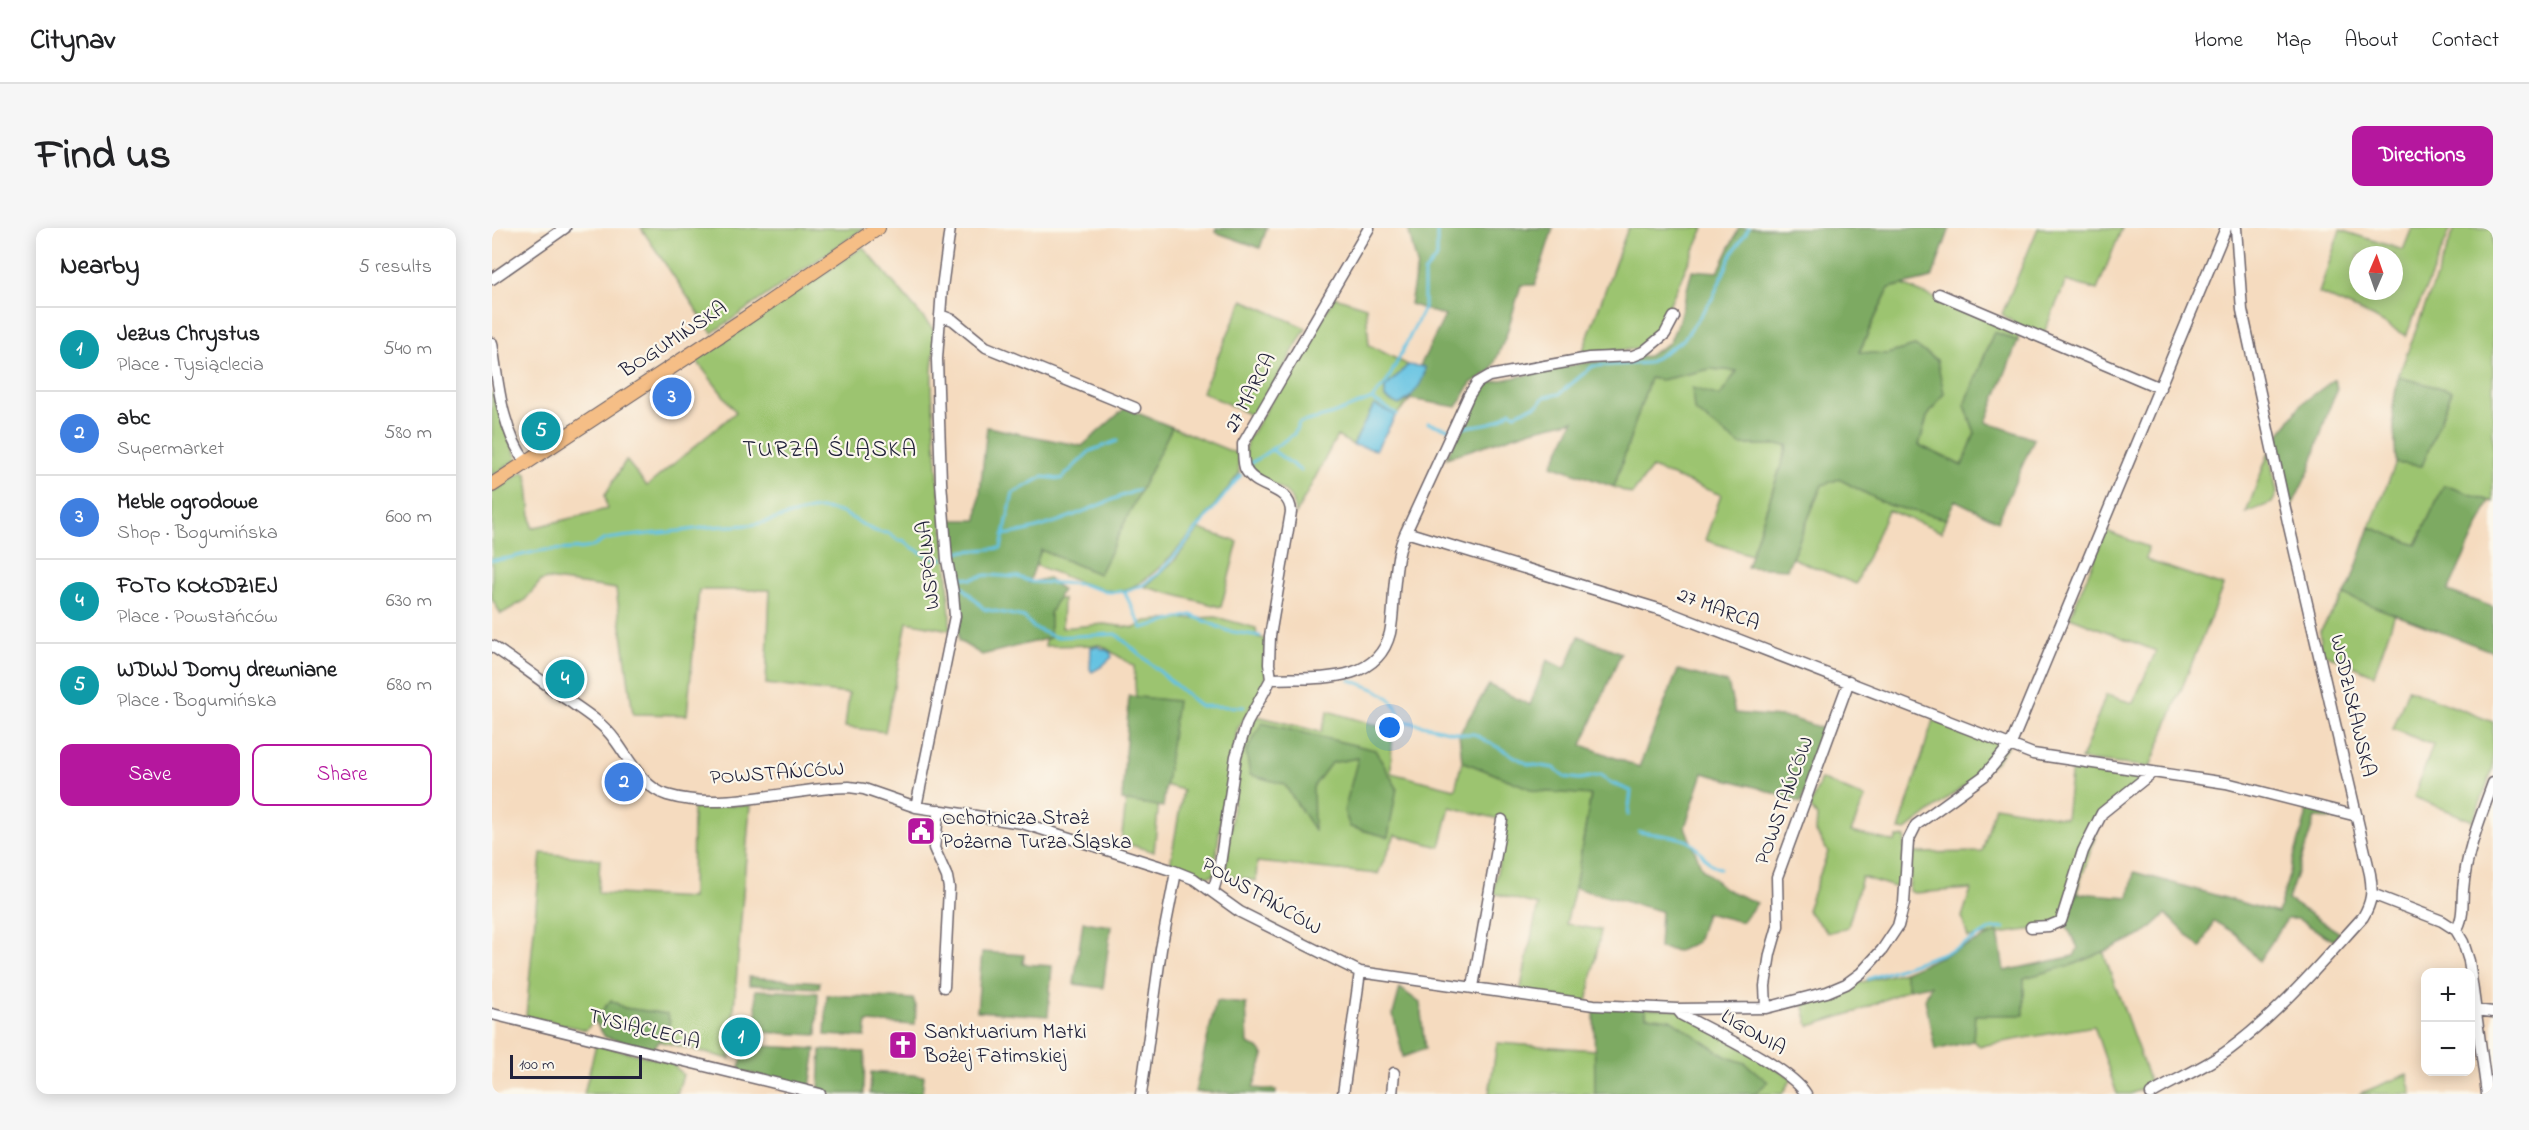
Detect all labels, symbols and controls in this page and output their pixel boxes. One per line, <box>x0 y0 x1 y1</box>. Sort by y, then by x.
text: Citynav <box>30 21 115 62</box>
text: Home <box>2194 26 2243 56</box>
text: Map <box>2276 26 2311 56</box>
text: About <box>2344 26 2398 56</box>
text: Contact <box>2431 26 2499 56</box>
text: Find us <box>36 126 171 187</box>
button: Directions <box>2352 126 2493 186</box>
north arrow <box>2349 246 2403 300</box>
text: Nearby <box>60 248 139 286</box>
text: 5 results <box>359 253 432 282</box>
street label: BOGUMIŃSKA <box>613 294 734 387</box>
text: Jezus Chrystus <box>117 319 260 351</box>
text: 1 <box>76 335 83 364</box>
text: 540 m <box>383 335 432 364</box>
street label: 27 MARCA <box>1217 348 1285 438</box>
text: Place · Tysiąclecia <box>117 351 264 380</box>
pin: 3 <box>652 374 692 420</box>
text: abc <box>117 403 150 435</box>
pin: 5 <box>521 408 560 454</box>
text: 2 <box>75 419 84 448</box>
text: 580 m <box>384 419 432 448</box>
district label: TURZA ŚLĄSKA <box>742 433 918 468</box>
text: Supermarket <box>117 435 224 464</box>
text: Meble ogrodowe <box>117 487 258 519</box>
text: 3 <box>75 503 84 532</box>
text: 600 m <box>385 503 432 532</box>
text: Shop · Bogumińska <box>117 519 278 548</box>
street label: WSPÓLNA <box>909 519 949 611</box>
text: FOTO KOŁODZIEJ <box>117 571 278 603</box>
street label: 27 MARCA <box>1672 581 1764 639</box>
text: 4 <box>75 587 84 616</box>
text: 630 m <box>386 587 432 616</box>
text: Place · Powstańców <box>117 603 278 632</box>
street label: WODZISŁAWSKA <box>2321 632 2383 780</box>
text: WDWJ Domy drewniane <box>117 655 337 687</box>
pin: 4 <box>546 656 584 702</box>
text: 5 <box>74 671 85 700</box>
text: 680 m <box>387 671 432 700</box>
text: Place · Bogumińska <box>117 687 277 716</box>
your location <box>1375 713 1404 742</box>
street label: POWSTAŃCÓW <box>1748 733 1822 869</box>
button: Save <box>60 744 240 806</box>
button: Share <box>252 744 432 806</box>
street label: POWSTAŃCÓW <box>709 754 845 794</box>
pin: 2 <box>604 760 644 804</box>
place label: Ochotnicza Straż Pożarna Turza Śląska <box>942 804 1132 858</box>
public building icon: Ochotnicza Straż Pożarna Turza Śląska <box>905 815 937 847</box>
street label: POWSTAŃCÓW <box>1195 850 1327 944</box>
map controls <box>2421 968 2475 1076</box>
button: + <box>2421 968 2475 1022</box>
street label: TYSIĄCLECIA <box>585 1002 703 1058</box>
street label: LIGONIA <box>1715 1002 1791 1064</box>
pin: 1 <box>722 1014 760 1060</box>
place label: Sanktuarium Matki Bożej Fatimskiej <box>923 1018 1087 1072</box>
button: − <box>2421 1022 2475 1076</box>
church icon: Sanktuarium Matki Bożej Fatimskiej <box>887 1029 919 1061</box>
scale bar <box>510 1052 642 1080</box>
text: 100 m <box>519 1053 554 1077</box>

